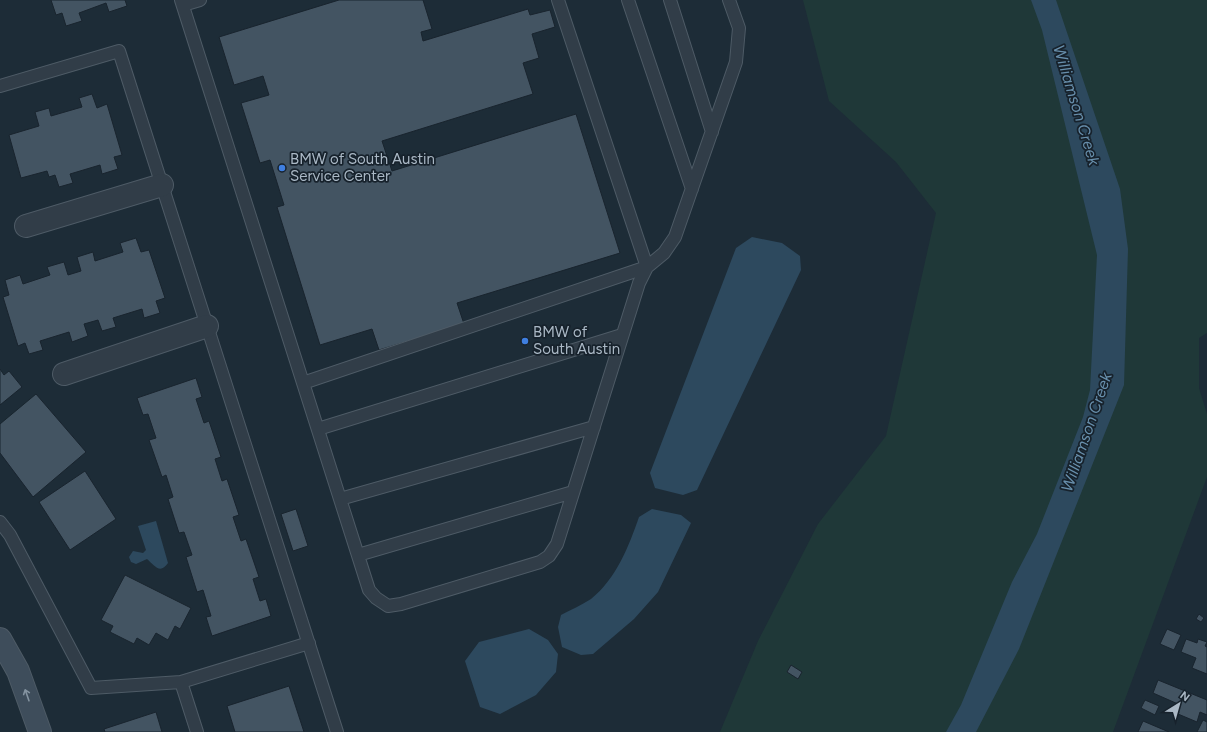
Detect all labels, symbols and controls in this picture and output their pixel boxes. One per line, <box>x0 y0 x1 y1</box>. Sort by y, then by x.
water label: Williamson Creek <box>1049 43 1104 169</box>
place label: BMW of South Austin Service Center <box>290 150 435 185</box>
marker: BMW of South Austin Service Center <box>277 163 287 173</box>
place label: BMW of South Austin <box>533 323 620 358</box>
marker: BMW of South Austin <box>520 336 530 346</box>
water label: Williamson Creek <box>1057 369 1116 494</box>
north arrow <box>1159 684 1199 724</box>
one-way arrow <box>23 689 30 702</box>
text: N <box>1177 689 1192 704</box>

